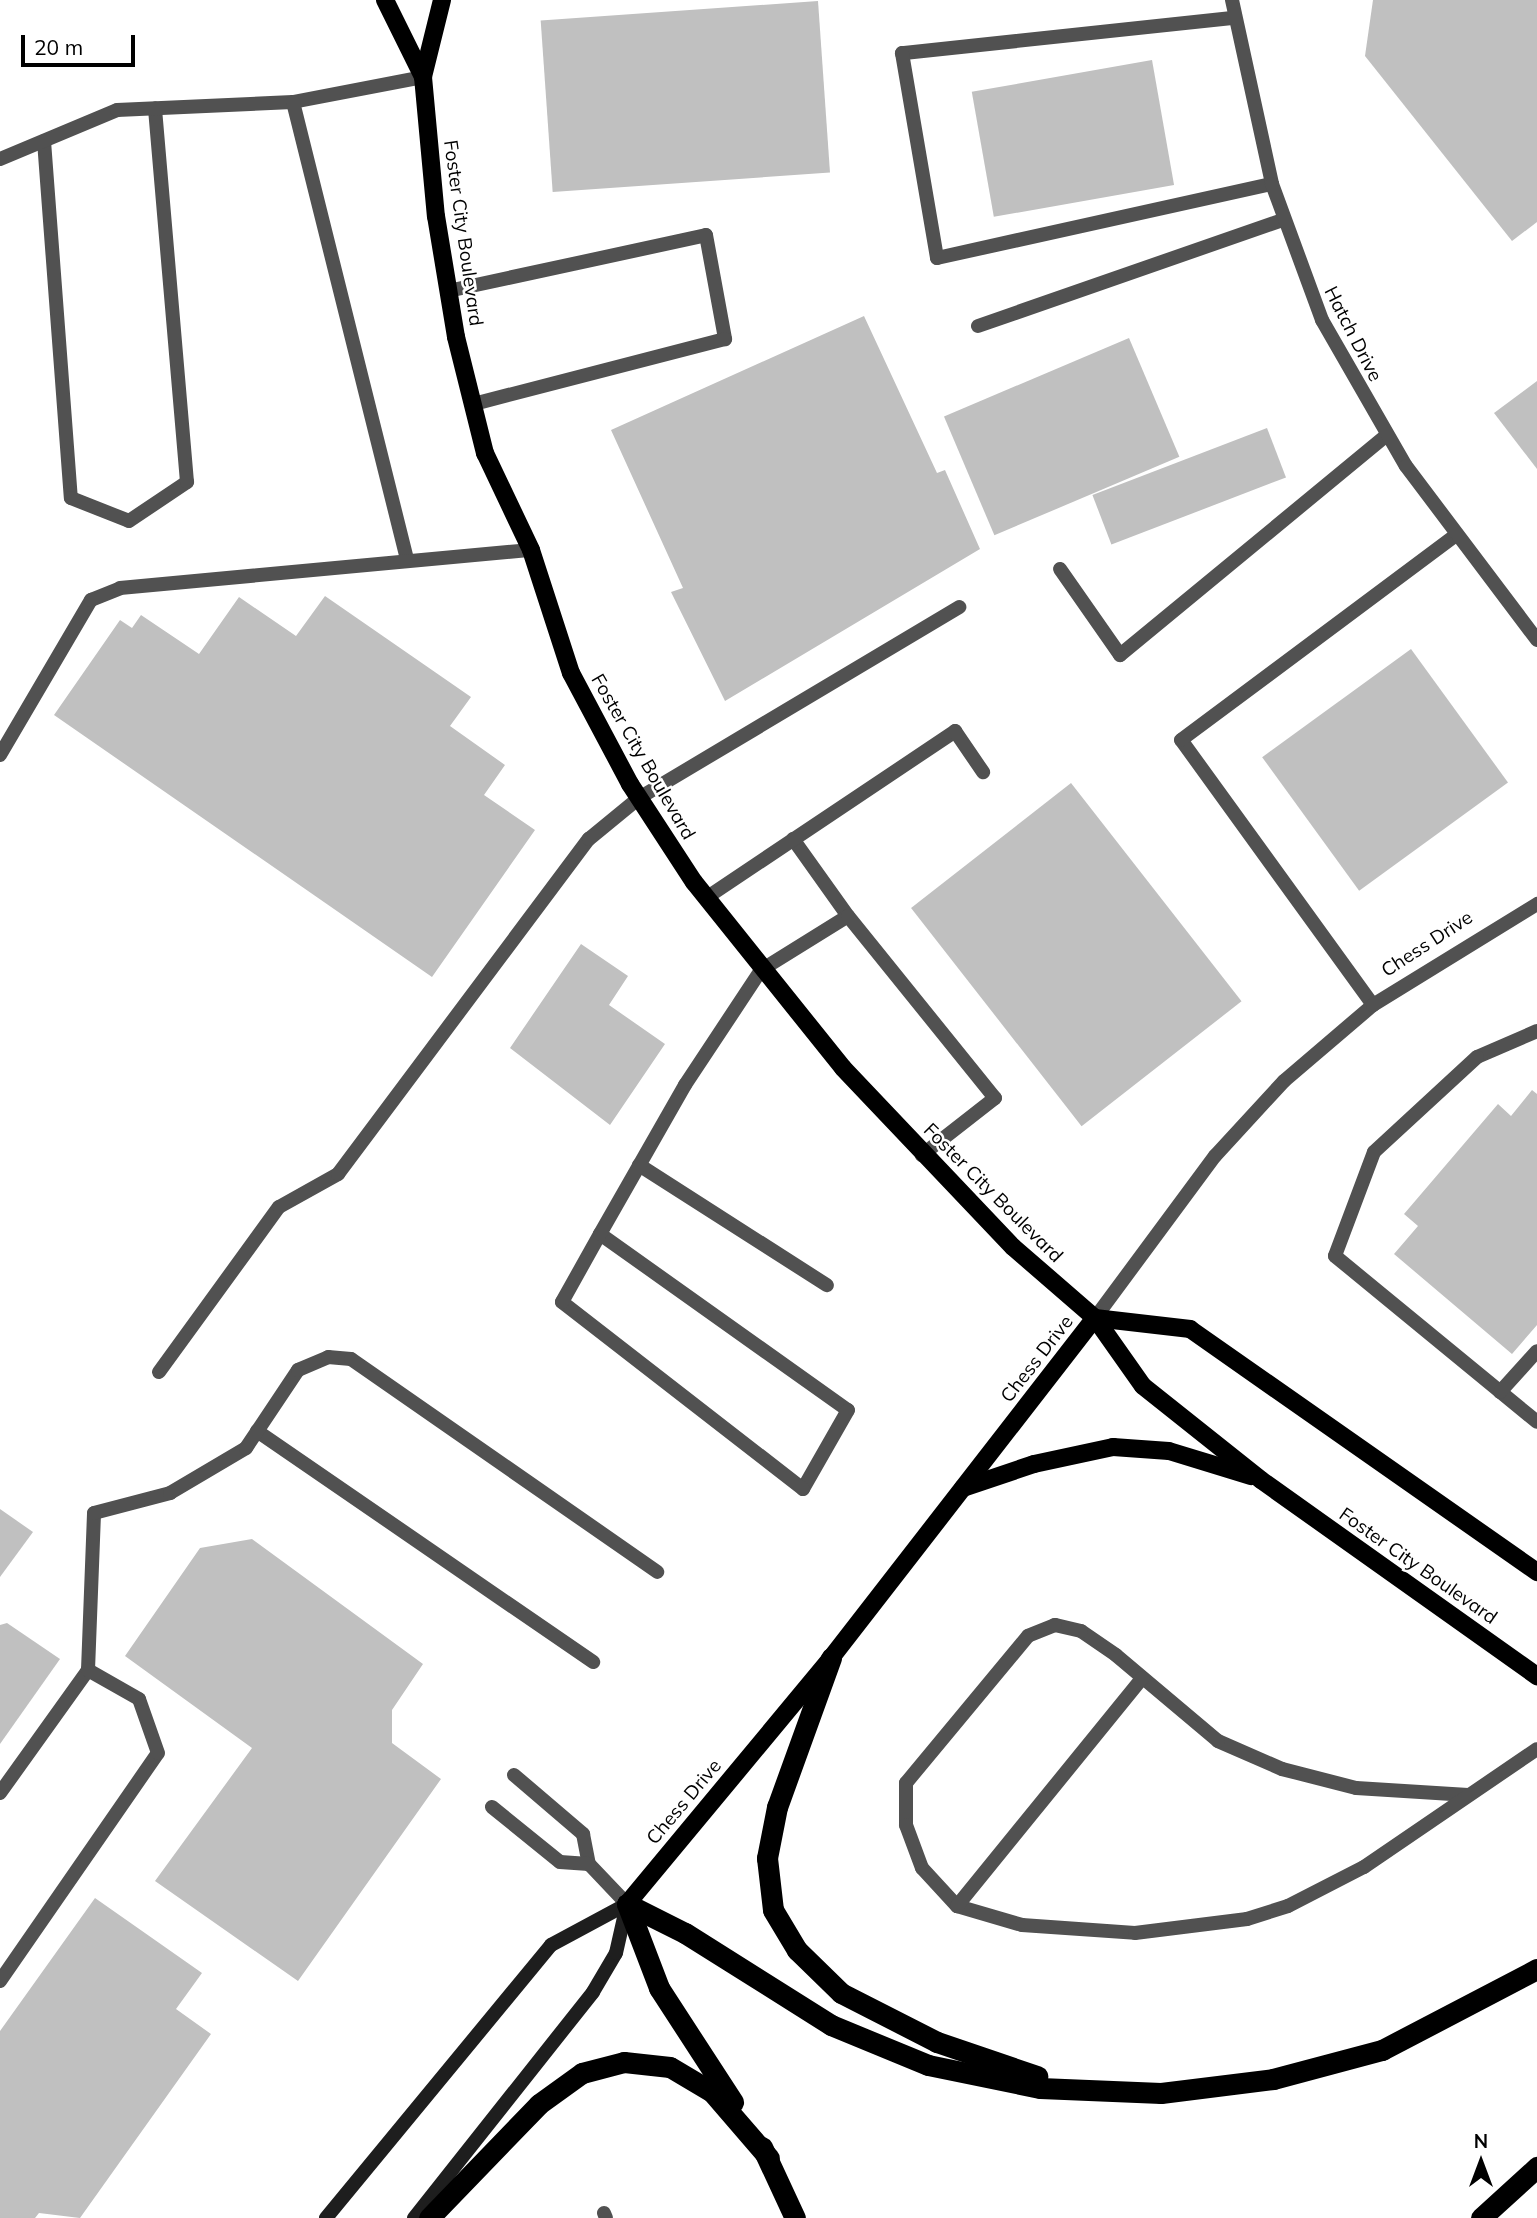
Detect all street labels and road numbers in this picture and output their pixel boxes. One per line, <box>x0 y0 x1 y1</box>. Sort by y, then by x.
street label: Foster City Boulevard <box>439 139 487 327</box>
street label: Hatch Drive <box>1319 283 1387 385</box>
street label: Foster City Boulevard <box>586 670 700 844</box>
street label: Chess Drive <box>1377 906 1477 982</box>
street label: Foster City Boulevard <box>919 1119 1067 1267</box>
street label: Chess Drive <box>996 1311 1078 1407</box>
street label: Foster City Boulevard <box>1335 1503 1501 1629</box>
street label: Chess Drive <box>642 1755 726 1849</box>

